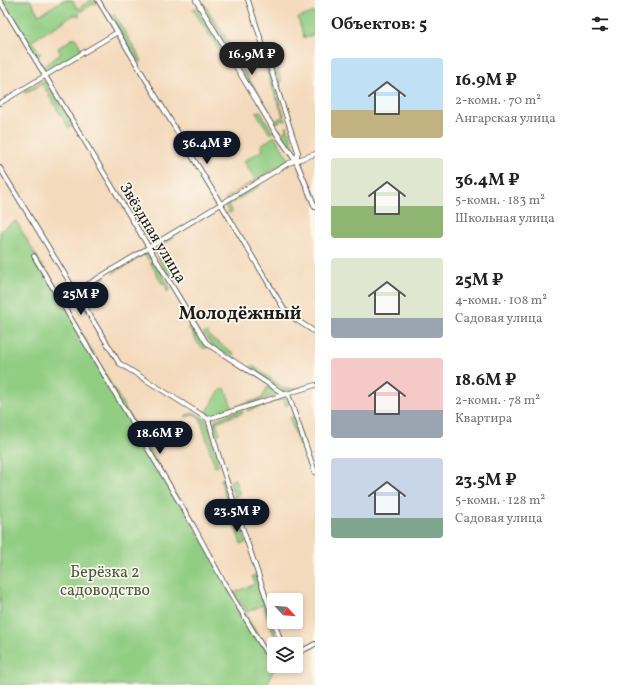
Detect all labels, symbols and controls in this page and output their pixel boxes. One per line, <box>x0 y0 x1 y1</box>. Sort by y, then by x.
text: Объектов: 5 <box>331 13 427 36</box>
icon: filters <box>589 13 611 35</box>
pin: 16.9M ₽ <box>215 42 289 76</box>
text: 16.9M ₽ <box>228 46 276 64</box>
text: 16.9M ₽ <box>455 69 517 92</box>
icon: home <box>363 74 411 122</box>
text: 2-комн. · 70 m² <box>455 92 541 110</box>
text: Ангарская улица <box>455 110 556 128</box>
pin: 36.4M ₽ <box>170 131 244 165</box>
text: 36.4M ₽ <box>182 135 232 153</box>
text: 36.4M ₽ <box>455 169 520 192</box>
icon: home <box>363 174 411 222</box>
street label: Звёздная улица <box>113 178 191 288</box>
text: 5-комн. · 183 m² <box>455 192 545 210</box>
text: Школьная улица <box>455 210 555 228</box>
text: 25M ₽ <box>455 269 504 292</box>
icon: home <box>363 274 411 322</box>
pin: 25M ₽ <box>53 282 109 316</box>
text: 25M ₽ <box>62 286 100 304</box>
text: 4-комн. · 108 m² <box>455 292 547 310</box>
district label: Молодёжный <box>179 302 301 327</box>
text: Садовая улица <box>455 310 542 328</box>
text: 18.6M ₽ <box>455 369 516 392</box>
icon: home <box>363 374 411 422</box>
text: 2-комн. · 78 m² <box>455 392 540 410</box>
text: Квартира <box>455 410 512 428</box>
pin: 18.6M ₽ <box>123 421 197 455</box>
text: 18.6M ₽ <box>136 425 184 443</box>
text: 23.5M ₽ <box>455 469 517 492</box>
icon: home <box>363 474 411 522</box>
text: 5-комн. · 128 m² <box>455 492 545 510</box>
pin: 23.5M ₽ <box>200 499 274 533</box>
text: 23.5M ₽ <box>213 503 261 521</box>
text: Садовая улица <box>455 510 542 528</box>
park label: Берёзка 2 садоводство <box>60 562 150 602</box>
north arrow <box>267 593 303 629</box>
map controls <box>267 593 303 673</box>
button: layers <box>267 637 303 673</box>

